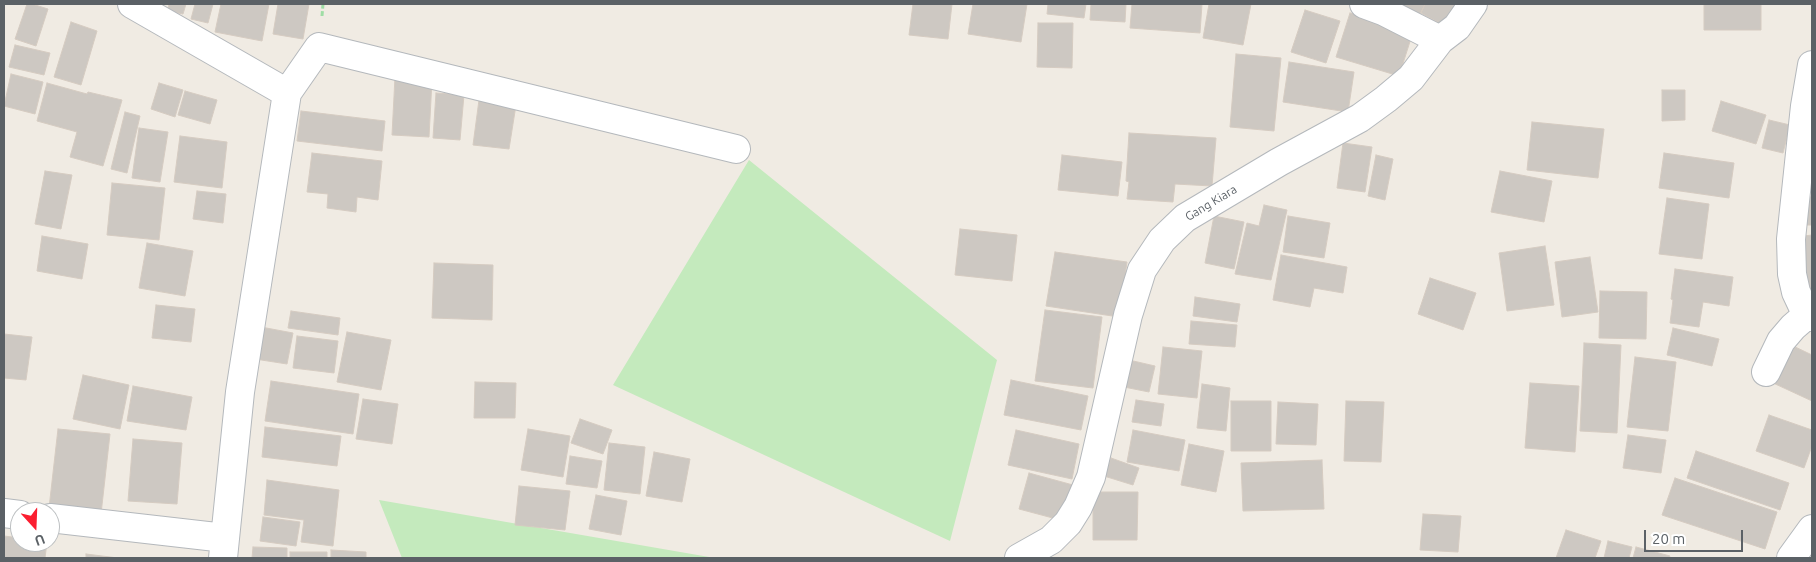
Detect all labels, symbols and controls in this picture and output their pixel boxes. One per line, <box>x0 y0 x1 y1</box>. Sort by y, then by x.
street label: Gang Kiara <box>1182 182 1240 224</box>
north arrow <box>10 502 60 552</box>
scale bar <box>1646 520 1745 552</box>
text: 20 m <box>1652 530 1685 547</box>
text: U <box>32 531 47 549</box>

